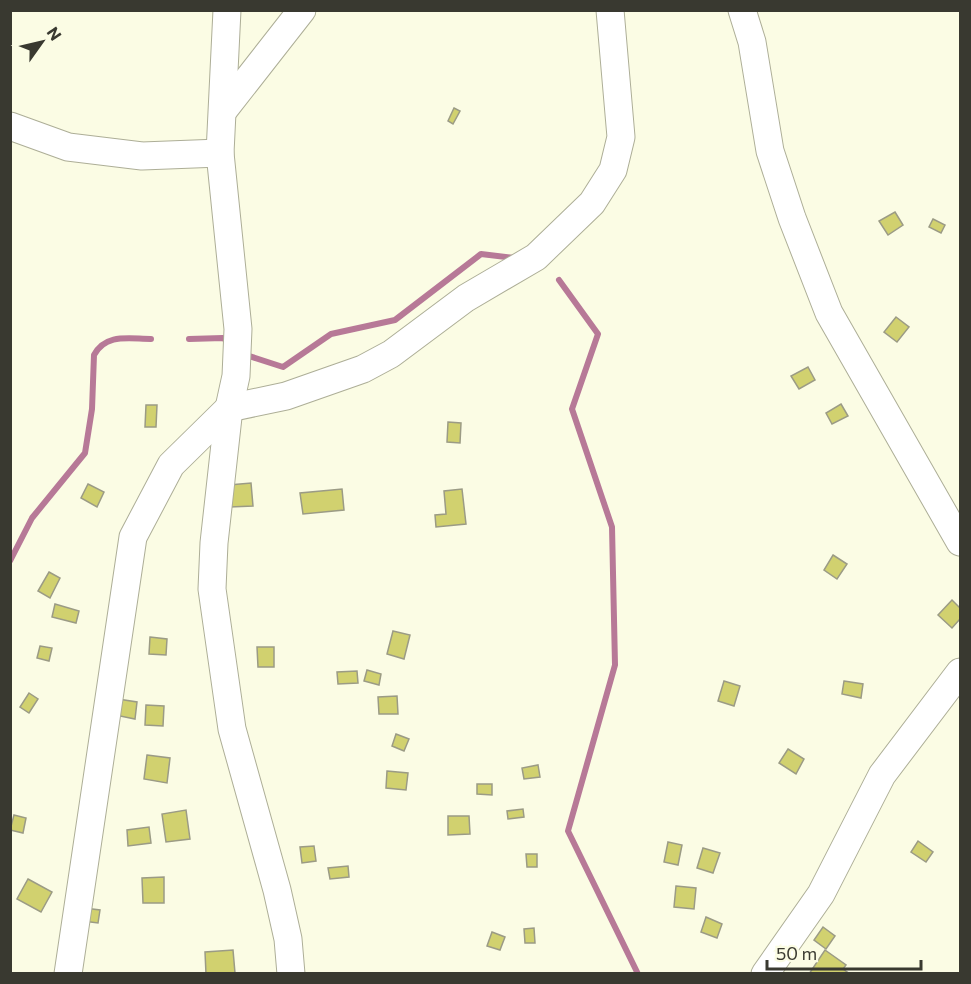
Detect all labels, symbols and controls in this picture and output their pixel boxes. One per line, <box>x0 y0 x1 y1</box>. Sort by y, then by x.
north arrow <box>12 12 72 72</box>
text: N <box>44 23 66 44</box>
scale bar <box>767 933 922 971</box>
text: 50 m <box>776 942 817 964</box>

